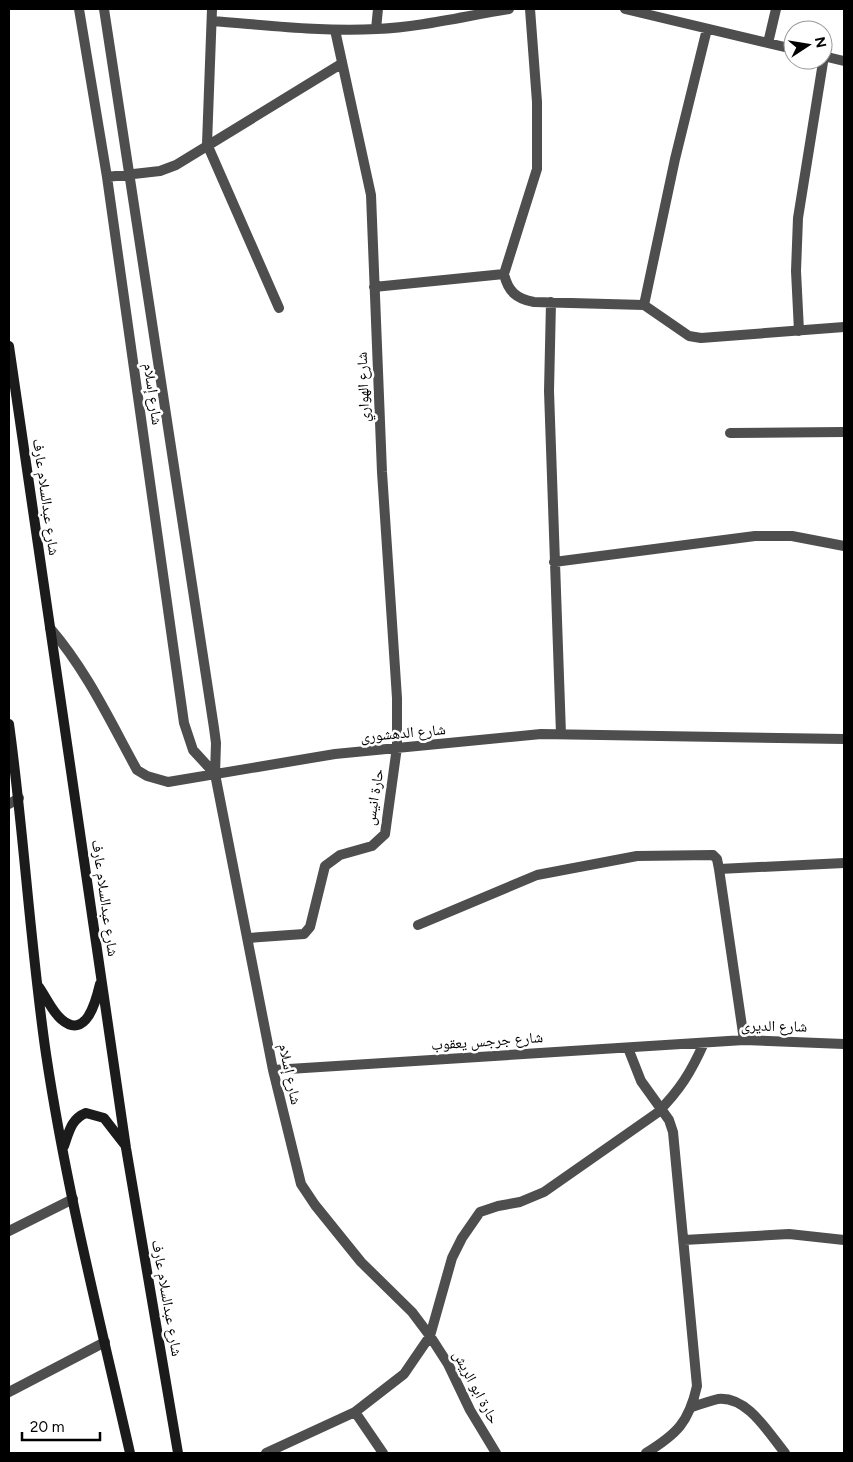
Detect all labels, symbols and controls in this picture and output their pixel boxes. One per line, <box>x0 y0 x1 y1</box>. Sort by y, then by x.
north arrow <box>783 20 833 70</box>
text: N <box>811 35 830 49</box>
street label: شارع الهواري <box>353 351 376 422</box>
street label: شارع إسلام <box>139 362 166 426</box>
street label: شارع عبدالسلام عارف <box>28 437 63 557</box>
street label: شارع الدهشورى <box>360 720 447 747</box>
street label: حارة انيس <box>361 767 388 827</box>
street label: شارع عبدالسلام عارف <box>87 838 122 958</box>
street label: شارع الديرى <box>741 1016 808 1037</box>
street label: شارع جرجس يعقوب <box>430 1028 544 1055</box>
street label: شارع إسلام <box>274 1042 305 1107</box>
street label: شارع عبدالسلام عارف <box>147 1238 186 1358</box>
street label: حارة ابو الريش <box>448 1347 503 1428</box>
scale bar <box>22 1410 100 1442</box>
text: 20 m <box>30 1418 64 1436</box>

